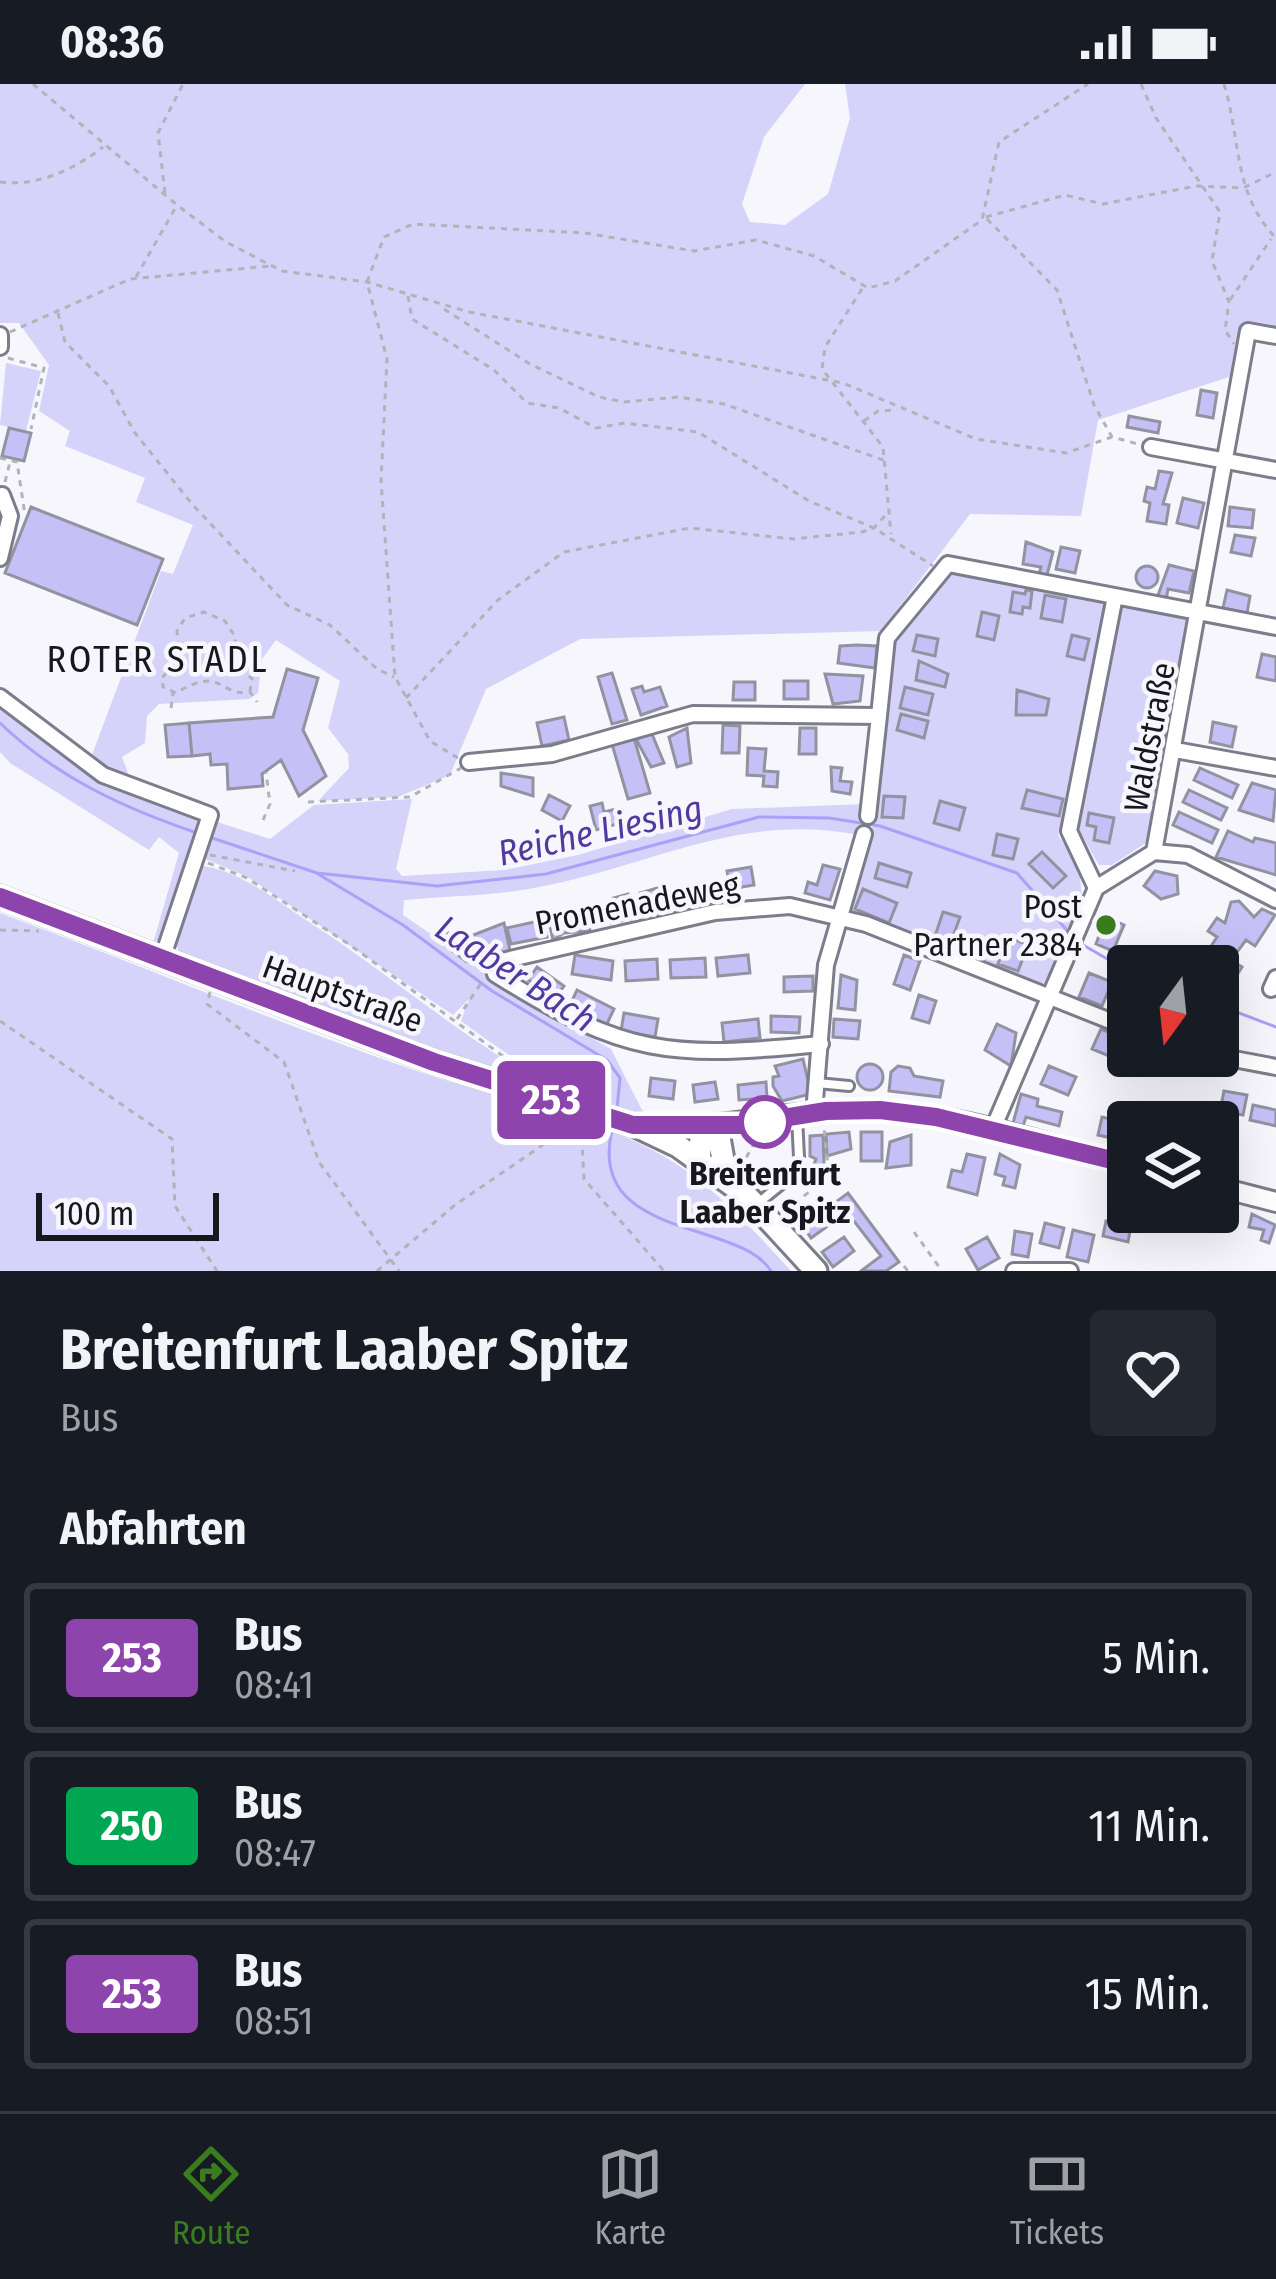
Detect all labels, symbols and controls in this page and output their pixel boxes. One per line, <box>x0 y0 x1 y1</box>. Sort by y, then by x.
text: 08:36 <box>60 15 164 69</box>
district label: ROTER STADL <box>46 638 270 682</box>
street label: Waldstraße <box>1116 659 1184 815</box>
water label: Reiche Liesing <box>494 786 707 876</box>
street label: Promenadeweg <box>532 864 743 943</box>
place label: Post Partner 2384 <box>913 887 1082 965</box>
water label: Laaber Bach <box>427 906 604 1042</box>
marker: Post Partner 2384 <box>1093 912 1119 938</box>
north arrow <box>1107 945 1239 1077</box>
map controls <box>1107 945 1239 1233</box>
street label: Hauptstraße <box>257 947 428 1041</box>
line badge: 253 <box>482 1061 620 1139</box>
text: 253 <box>521 1075 581 1125</box>
marker: Breitenfurt Laaber Spitz <box>740 1097 790 1147</box>
button: layers <box>1107 1101 1239 1233</box>
place label: Breitenfurt Laaber Spitz <box>680 1154 850 1232</box>
scale bar <box>36 1187 219 1240</box>
text: 100 m <box>54 1194 134 1234</box>
button: heart <box>1090 1310 1216 1436</box>
text: Breitenfurt Laaber Spitz <box>60 1316 628 1384</box>
text: Bus <box>60 1395 118 1441</box>
text: Abfahrten <box>60 1502 247 1556</box>
text: Bus <box>234 1608 302 1662</box>
text: 5 Min. <box>1102 1631 1210 1685</box>
text: 253 <box>102 1633 162 1683</box>
text: 08:41 <box>234 1662 314 1708</box>
text: Bus <box>234 1776 302 1830</box>
text: 11 Min. <box>1088 1799 1210 1853</box>
text: 250 <box>100 1801 164 1851</box>
text: 08:47 <box>234 1830 316 1876</box>
text: Bus <box>234 1944 302 1998</box>
text: 15 Min. <box>1085 1967 1210 2021</box>
text: 253 <box>102 1969 162 2019</box>
text: 08:51 <box>234 1998 313 2044</box>
tab: Route <box>172 2141 251 2253</box>
tab: Karte <box>595 2141 666 2253</box>
tab: Tickets <box>1010 2141 1104 2253</box>

